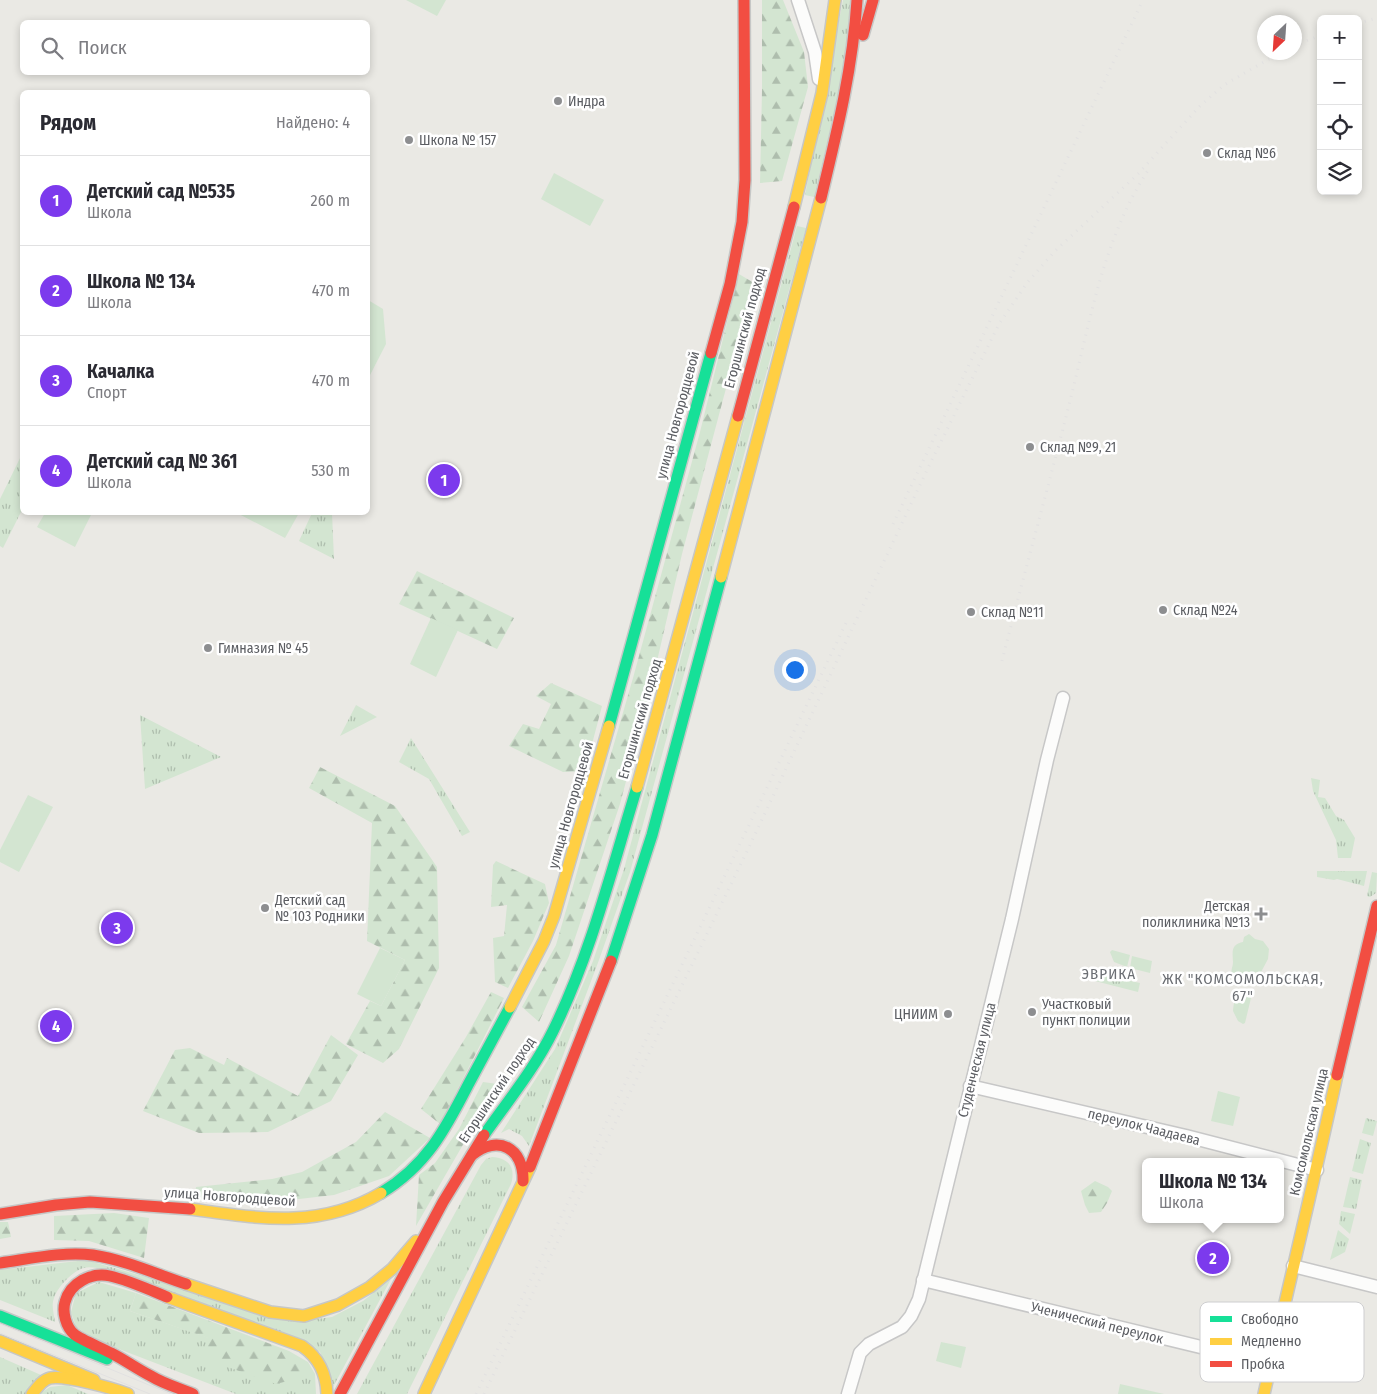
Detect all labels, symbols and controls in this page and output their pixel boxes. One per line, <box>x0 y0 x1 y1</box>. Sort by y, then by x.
north arrow <box>1257 15 1302 60</box>
map controls <box>1317 15 1362 195</box>
button: + <box>1317 15 1362 60</box>
search box <box>20 20 370 75</box>
icon: search <box>38 34 66 62</box>
text: Поиск <box>78 36 127 59</box>
button: − <box>1317 60 1362 105</box>
place label: Индра <box>568 93 605 110</box>
marker: Индра <box>552 95 564 107</box>
button: locate <box>1317 105 1362 150</box>
text: Рядом <box>40 110 96 136</box>
text: Найдено: 4 <box>276 113 350 132</box>
place label: Школа № 157 <box>419 132 497 149</box>
marker: Школа № 157 <box>403 134 415 146</box>
place label: Склад №6 <box>1217 145 1276 162</box>
marker: Склад №6 <box>1201 147 1213 159</box>
button: layers <box>1317 150 1362 195</box>
text: Детский сад №535 <box>87 180 235 203</box>
text: 1 <box>53 191 59 210</box>
text: 260 m <box>311 191 350 210</box>
text: Школа <box>87 203 132 222</box>
street label: Егоршинский подход <box>721 266 769 390</box>
text: Школа № 134 <box>87 270 195 293</box>
text: 2 <box>52 281 60 300</box>
text: 470 m <box>312 281 350 300</box>
text: Школа <box>87 293 132 312</box>
street label: улица Новгородцевой <box>653 349 703 481</box>
text: Качалка <box>87 360 155 383</box>
text: 3 <box>52 371 60 390</box>
text: 470 m <box>312 371 350 390</box>
text: Спорт <box>87 383 126 402</box>
place label: Склад №9, 21 <box>1040 439 1116 456</box>
marker: Склад №9, 21 <box>1024 441 1036 453</box>
text: Детский сад № 361 <box>87 450 238 473</box>
text: 4 <box>52 461 60 480</box>
text: 530 m <box>311 461 350 480</box>
pin: 1 <box>428 461 460 499</box>
text: Школа <box>87 473 132 492</box>
place label: Склад №24 <box>1173 602 1238 619</box>
place label: Склад №11 <box>981 604 1044 621</box>
marker: Склад №24 <box>1157 604 1169 616</box>
marker: Склад №11 <box>965 606 977 618</box>
place label: Гимназия № 45 <box>218 640 308 657</box>
marker: Гимназия № 45 <box>202 642 214 654</box>
street label: Егоршинский подход <box>615 657 665 781</box>
your location <box>782 657 808 683</box>
street label: улица Новгородцевой <box>545 739 597 871</box>
place label: Детский сад № 103 Родники <box>274 892 365 925</box>
place label: Детская поликлиника №13 <box>1142 898 1250 931</box>
marker: Детский сад № 103 Родники <box>259 902 271 914</box>
marker: Детская поликлиника №13 <box>1254 907 1268 921</box>
pin: 3 <box>101 909 133 947</box>
district label: ЭВРИКА <box>1082 965 1136 983</box>
district label: ЖК "КОМСОМОЛЬСКАЯ, 67" <box>1162 970 1324 1005</box>
place label: Участковый пункт полиции <box>1041 996 1130 1029</box>
street label: Студенческая улица <box>954 1001 1000 1119</box>
place label: ЦНИИМ <box>894 1006 938 1023</box>
marker: Участковый пункт полиции <box>1026 1006 1038 1018</box>
pin: 4 <box>40 1007 72 1045</box>
marker: ЦНИИМ <box>942 1008 954 1020</box>
street label: Егоршинский подход <box>455 1034 539 1146</box>
street label: Комсомольская улица <box>1286 1067 1332 1197</box>
street label: переулок Чаадаева <box>1086 1105 1202 1149</box>
popup <box>1142 1158 1284 1223</box>
text: Школа № 134 <box>1159 1170 1267 1193</box>
street label: улица Новгородцевой <box>164 1184 296 1210</box>
text: Школа <box>1159 1193 1204 1212</box>
pin: 2 <box>1197 1239 1229 1277</box>
street label: Ученический переулок <box>1028 1298 1165 1348</box>
legend <box>1200 1302 1364 1382</box>
text: Свободно <box>1241 1311 1299 1328</box>
text: Медленно <box>1241 1333 1301 1350</box>
text: Пробка <box>1241 1356 1285 1373</box>

